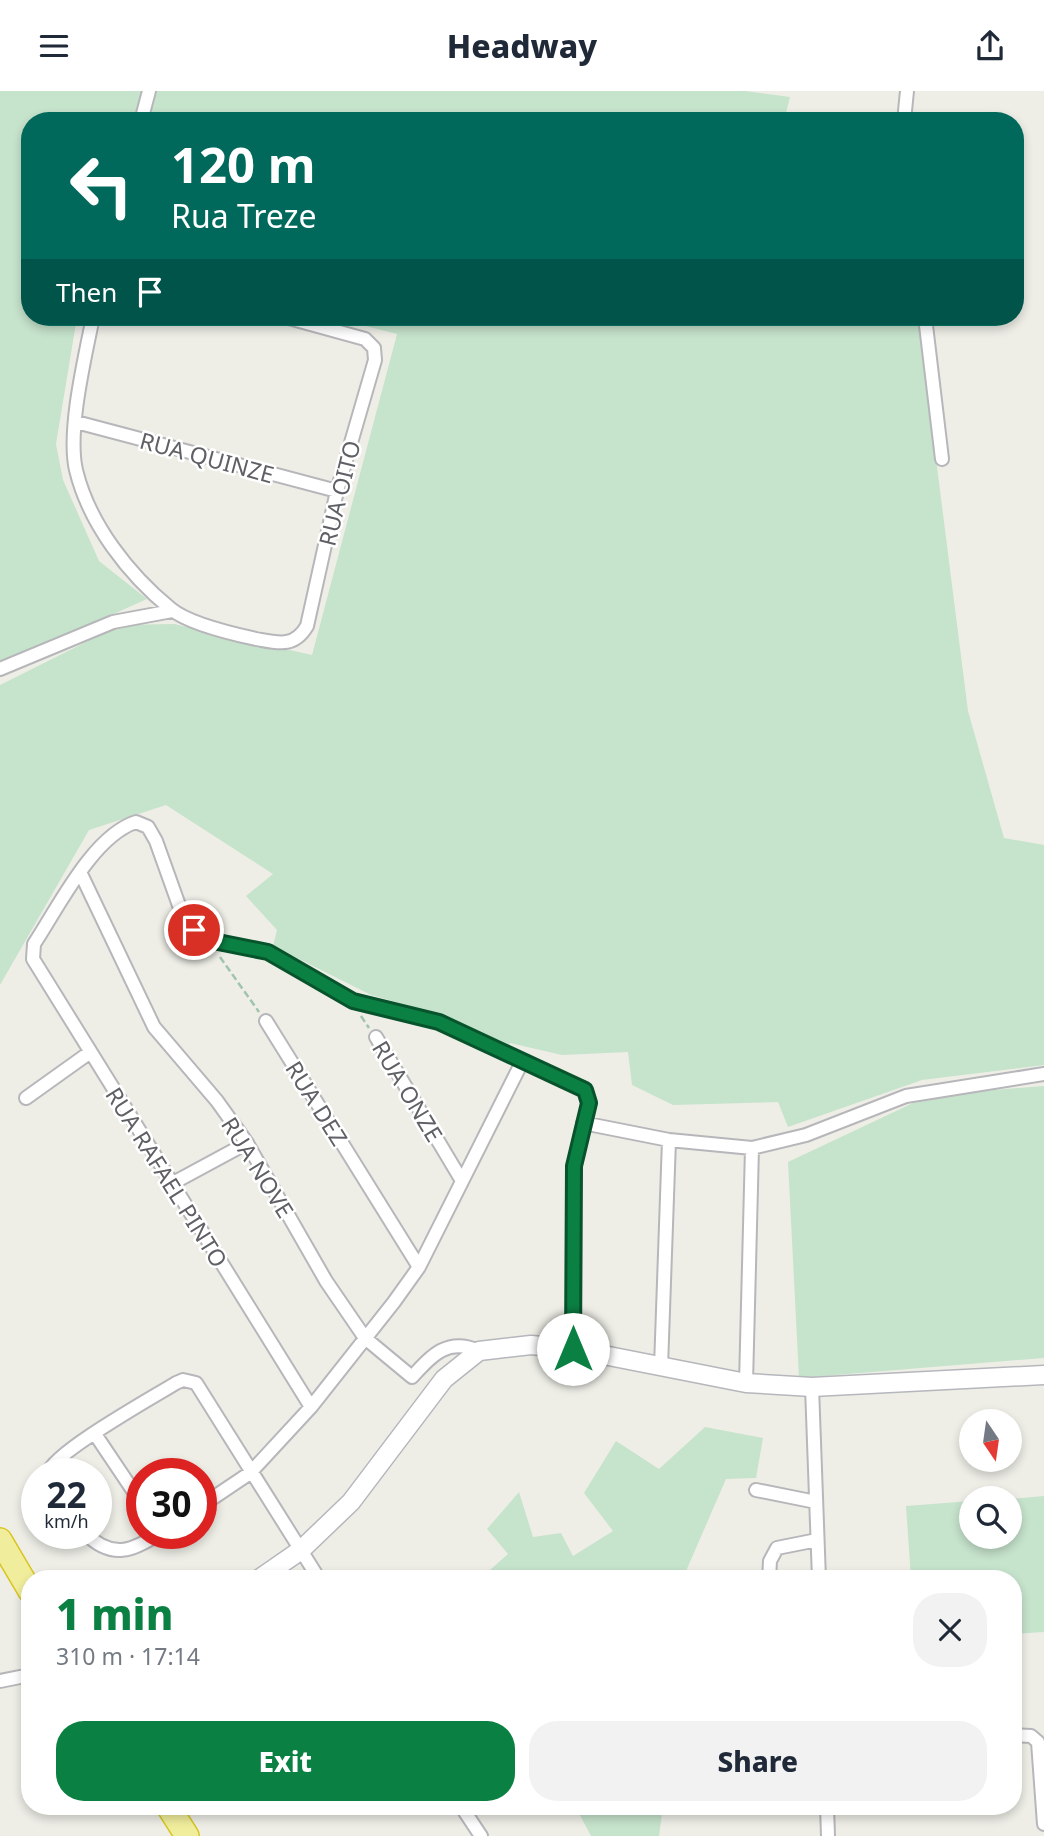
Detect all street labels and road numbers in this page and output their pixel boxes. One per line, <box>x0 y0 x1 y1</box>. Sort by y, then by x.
street label: RUA QUINZE <box>136 424 278 490</box>
street label: RUA OITO <box>310 437 368 549</box>
street label: RUA ONZE <box>365 1034 451 1148</box>
street label: RUA DEZ <box>278 1055 356 1151</box>
street label: RUA RAFAEL PINTO <box>99 1081 235 1273</box>
street label: RUA NOVE <box>214 1110 302 1224</box>

